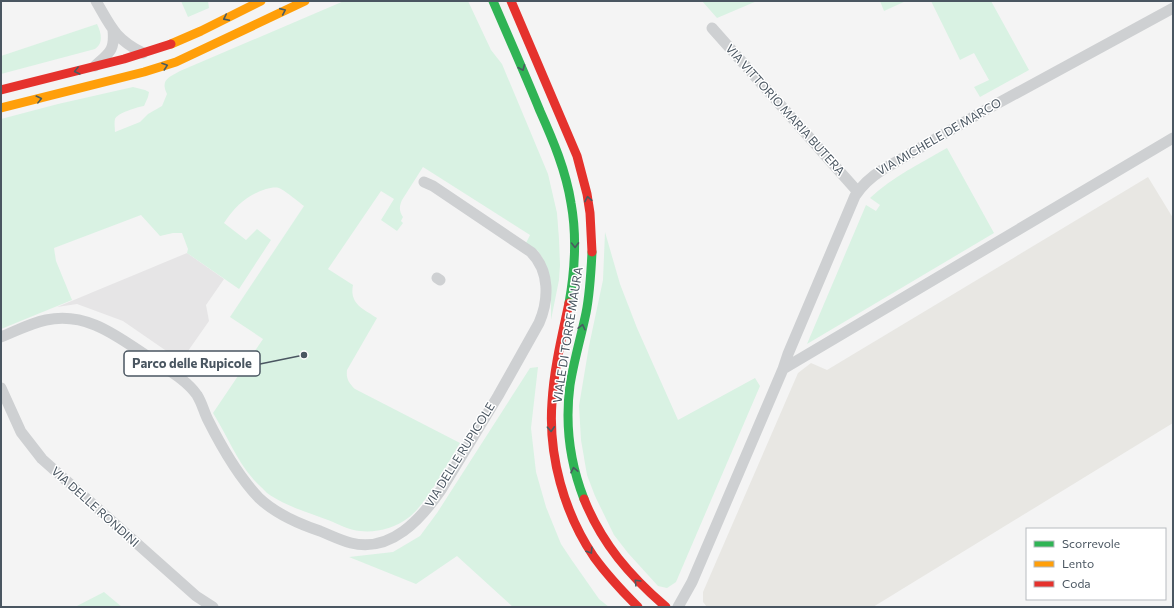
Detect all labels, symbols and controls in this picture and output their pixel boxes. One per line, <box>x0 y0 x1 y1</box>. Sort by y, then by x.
one-way arrow <box>279 8 286 16</box>
one-way arrow <box>222 13 230 21</box>
street label: VIA VITTORIO MARIA BUTERA <box>723 41 848 178</box>
one-way arrow <box>161 62 168 70</box>
one-way arrow <box>517 64 525 72</box>
one-way arrow <box>74 66 81 75</box>
one-way arrow <box>36 95 42 103</box>
street label: VIA MICHELE DE MARCO <box>874 95 1003 178</box>
one-way arrow <box>584 195 593 202</box>
one-way arrow <box>571 242 579 248</box>
street label: VIALE DI TORRE MAURA <box>549 266 585 404</box>
one-way arrow <box>577 324 585 331</box>
callout: Parco delle Rupicole <box>124 351 260 376</box>
text: Parco delle Rupicole <box>132 355 252 371</box>
street label: VIA DELLE RUPICOLE <box>421 400 497 509</box>
one-way arrow <box>547 426 556 432</box>
street label: VIA DELLE RONDINI <box>49 463 142 549</box>
one-way arrow <box>571 466 579 473</box>
legend <box>1026 528 1166 600</box>
text: Scorrevole <box>1062 536 1120 550</box>
one-way arrow <box>585 547 593 554</box>
text: Lento <box>1062 556 1094 570</box>
text: Coda <box>1062 576 1091 590</box>
one-way arrow <box>634 579 641 587</box>

